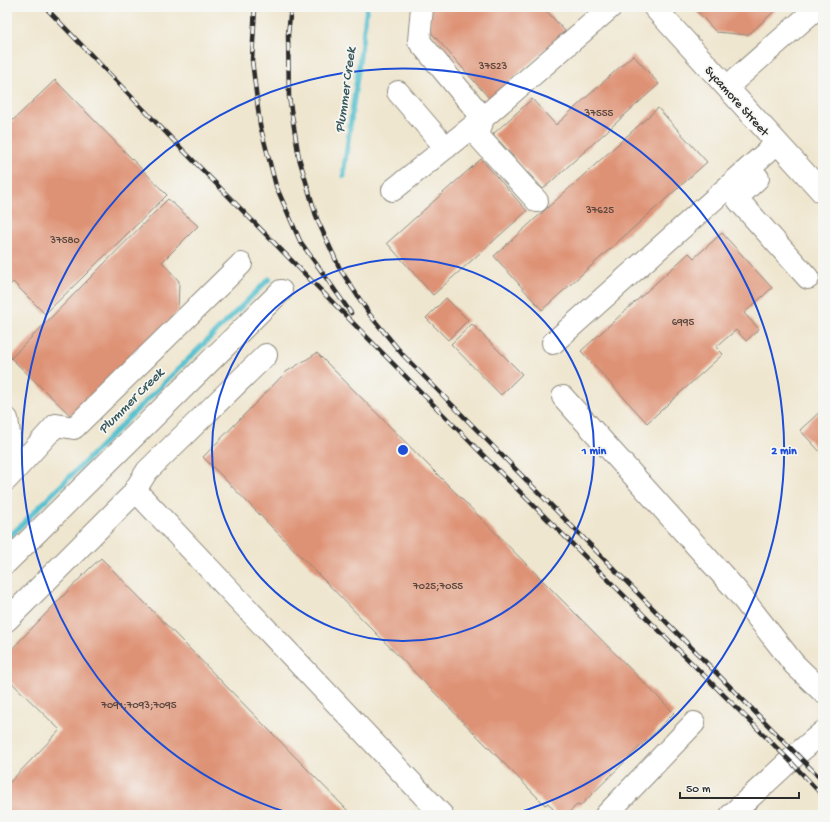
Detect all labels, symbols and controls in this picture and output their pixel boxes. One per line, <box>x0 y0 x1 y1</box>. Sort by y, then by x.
water label: Plummer Creek <box>332 45 361 134</box>
house number: 37523 <box>478 61 507 73</box>
street label: Sycamore Street <box>701 64 773 141</box>
house number: 37555 <box>584 108 614 120</box>
house number: 37625 <box>585 205 614 217</box>
house number: 37580 <box>49 235 80 247</box>
house number: 6995 <box>672 317 694 329</box>
water label: Plummer Creek <box>95 364 169 438</box>
centre of rings <box>396 443 410 457</box>
text: 1 min <box>581 445 607 459</box>
text: 2 min <box>771 445 797 459</box>
house number: 7025;7055 <box>412 581 463 593</box>
house number: 7091;7093;7095 <box>100 700 177 712</box>
scale bar <box>680 774 799 800</box>
text: 50 m <box>686 783 711 797</box>

